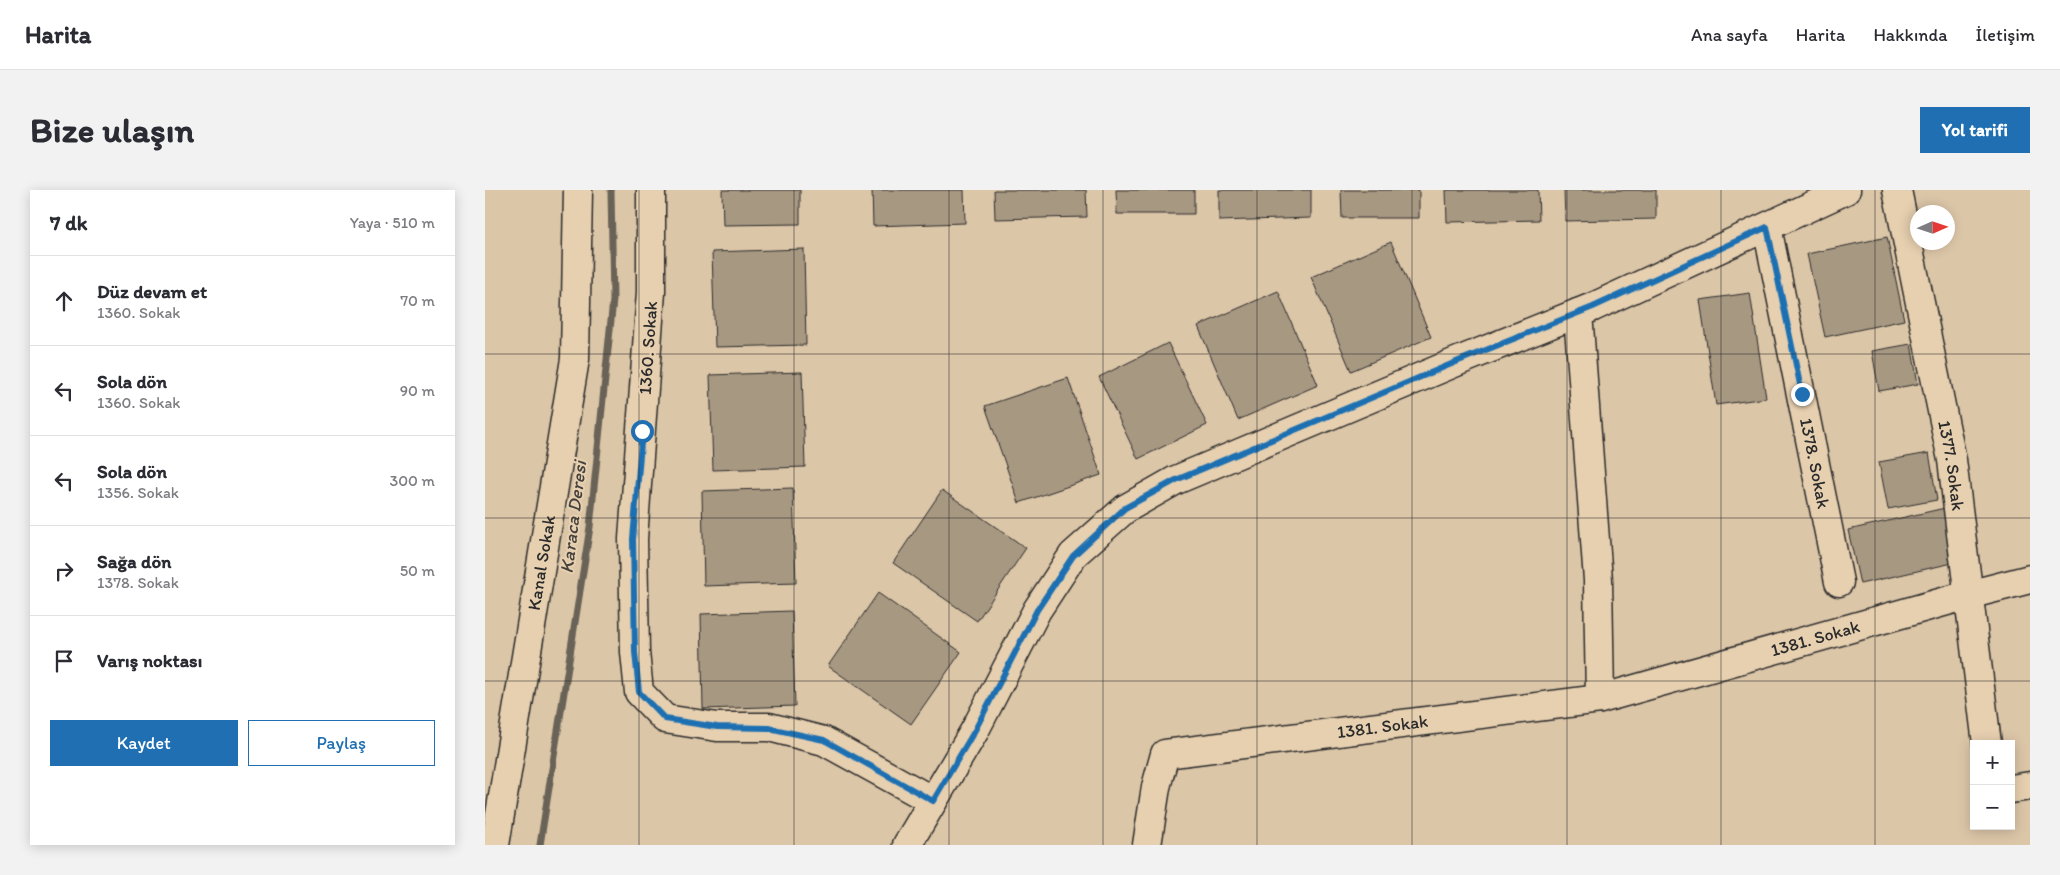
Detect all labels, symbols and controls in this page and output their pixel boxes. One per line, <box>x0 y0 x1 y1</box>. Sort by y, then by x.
text: Harita <box>25 20 91 49</box>
text: Ana sayfa <box>1691 24 1768 46</box>
text: Harita <box>1796 24 1845 46</box>
text: Hakkında <box>1873 24 1948 46</box>
text: İletişim <box>1976 24 2035 46</box>
button: Yol tarifi <box>1920 107 2030 153</box>
text: Bize ulaşın <box>30 109 194 151</box>
north arrow <box>1910 205 1955 250</box>
text: 7 dk <box>50 210 87 235</box>
text: Yaya · 510 m <box>350 213 435 232</box>
text: Düz devam et <box>97 280 207 303</box>
icon: ahead <box>50 287 78 315</box>
text: 70 m <box>400 291 435 310</box>
street label: 1360. Sokak <box>634 300 662 396</box>
text: 1360. Sokak <box>97 303 181 322</box>
text: Sola dön <box>97 370 167 393</box>
icon: left <box>50 377 78 405</box>
text: 90 m <box>400 381 435 400</box>
route end <box>1791 383 1814 406</box>
text: 1360. Sokak <box>97 393 181 412</box>
street label: 1378. Sokak <box>1795 416 1835 511</box>
street label: 1377. Sokak <box>1933 418 1969 512</box>
route start <box>631 420 654 443</box>
water label: Karaca Deresi <box>555 457 592 575</box>
text: Sola dön <box>97 460 167 483</box>
icon: left <box>50 467 78 495</box>
text: 300 m <box>390 471 435 490</box>
text: 1356. Sokak <box>97 483 179 502</box>
street label: Kanal Sokak <box>523 513 560 612</box>
text: Sağa dön <box>97 550 171 573</box>
icon: right <box>50 557 78 585</box>
text: 50 m <box>400 561 435 580</box>
text: 1378. Sokak <box>97 573 179 592</box>
street label: 1381. Sokak <box>1768 615 1862 661</box>
icon: arrive <box>50 647 78 675</box>
text: Varış noktası <box>97 649 202 672</box>
street label: 1381. Sokak <box>1336 710 1429 743</box>
button: Kaydet <box>50 720 238 766</box>
button: Paylaş <box>248 720 435 766</box>
map controls <box>1970 740 2015 830</box>
button: + <box>1970 740 2015 785</box>
button: − <box>1970 785 2015 830</box>

